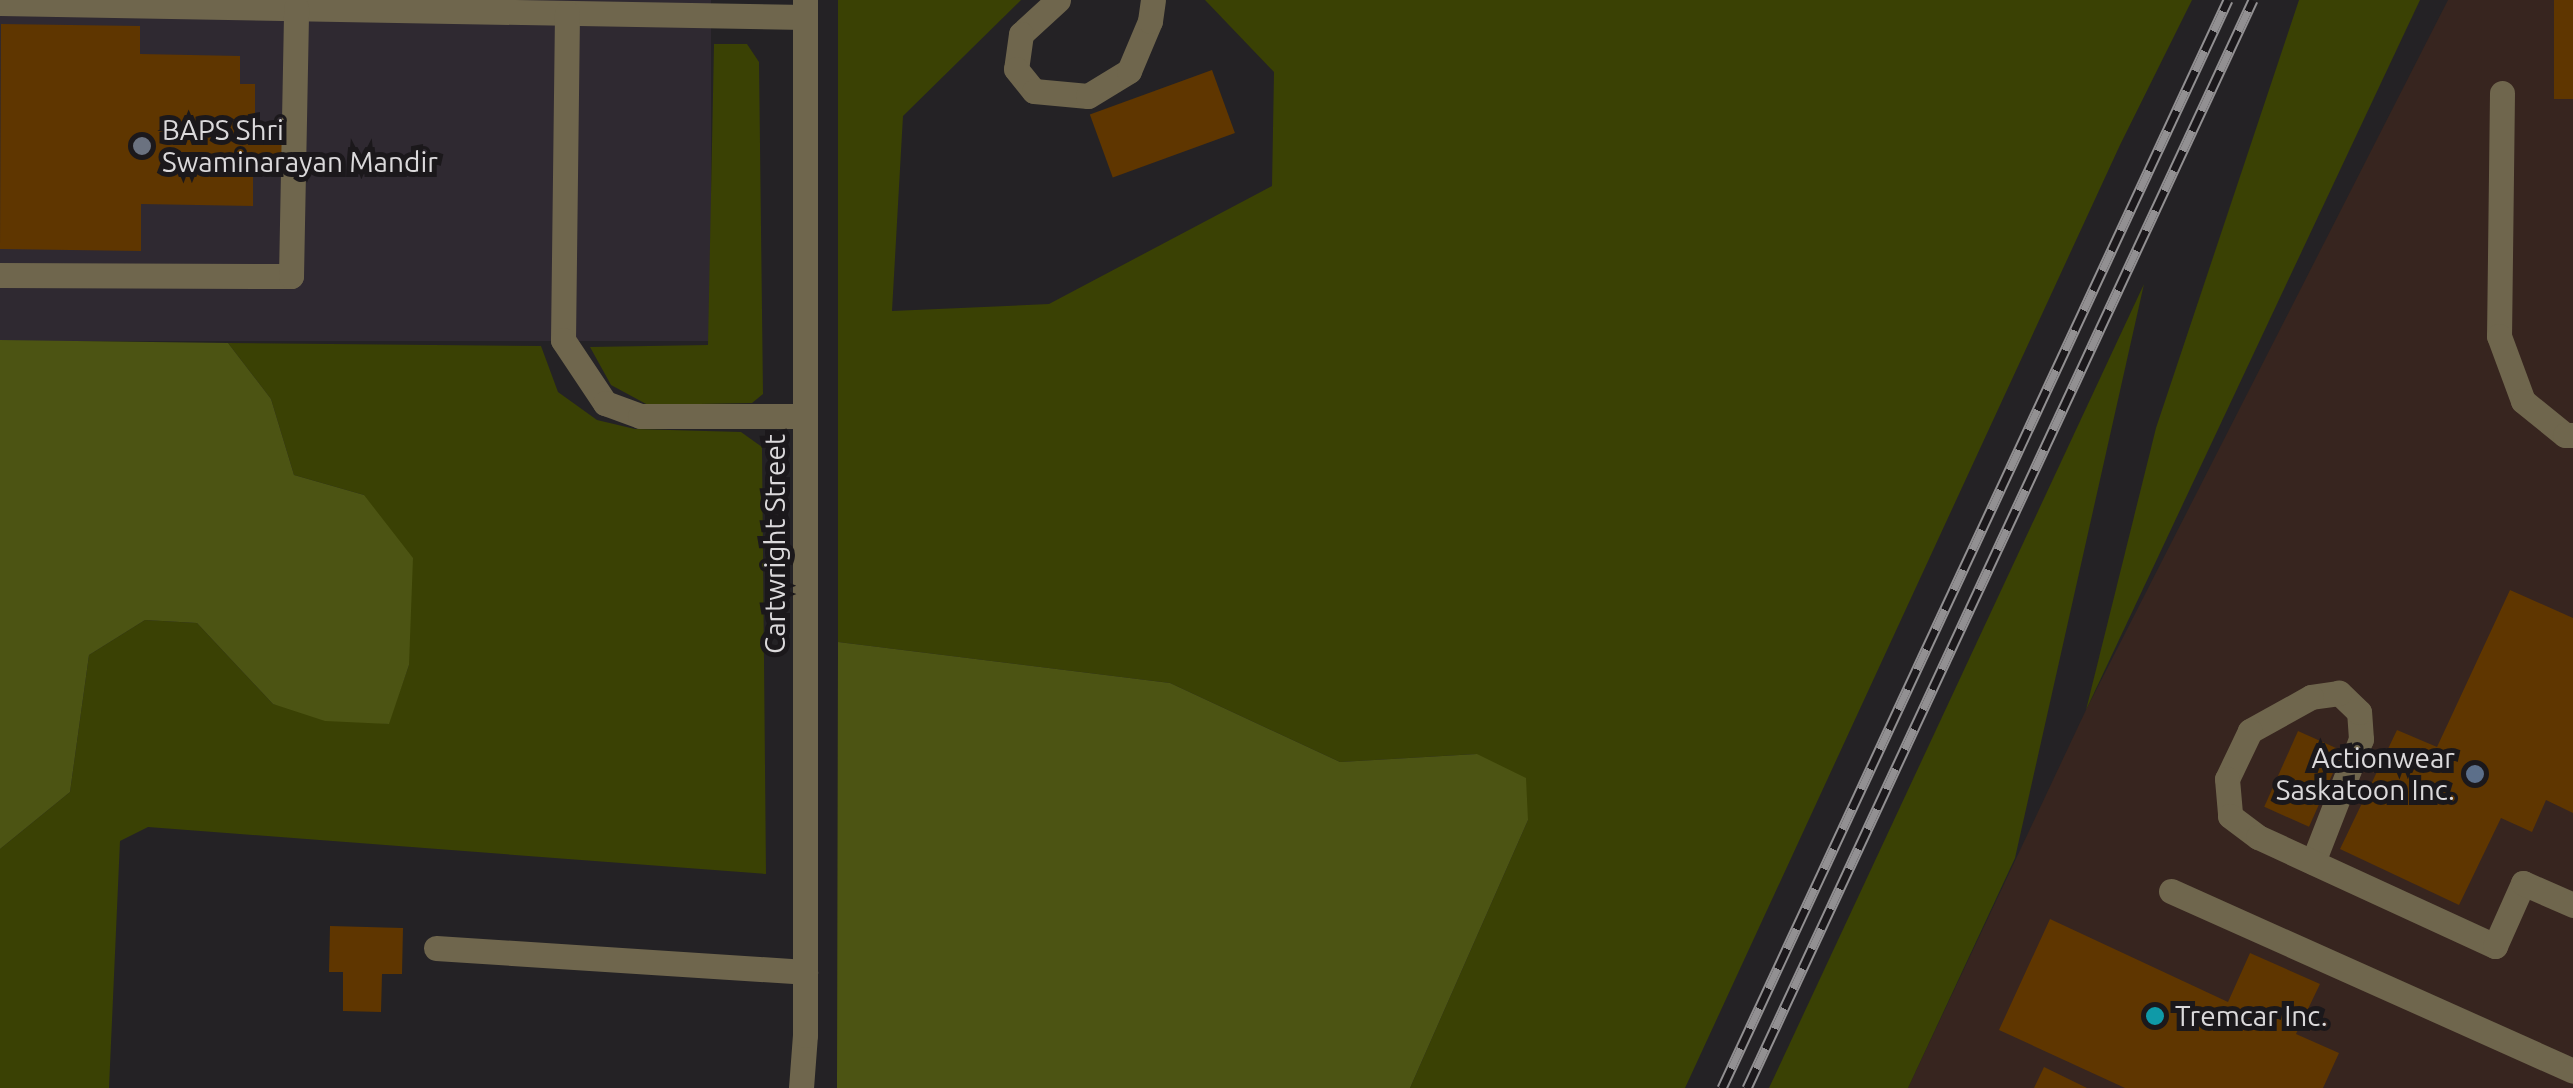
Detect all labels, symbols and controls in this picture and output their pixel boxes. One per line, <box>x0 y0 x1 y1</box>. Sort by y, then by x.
place label: BAPS Shri Swaminarayan Mandir <box>162 113 438 179</box>
marker: BAPS Shri Swaminarayan Mandir <box>131 135 153 157</box>
street label: Cartwright Street <box>758 434 792 654</box>
place label: Actionwear Saskatoon Inc. <box>2276 741 2455 807</box>
marker: Actionwear Saskatoon Inc. <box>2464 763 2486 785</box>
place label: Tremcar Inc. <box>2175 999 2328 1033</box>
marker: Tremcar Inc. <box>2144 1005 2166 1027</box>

